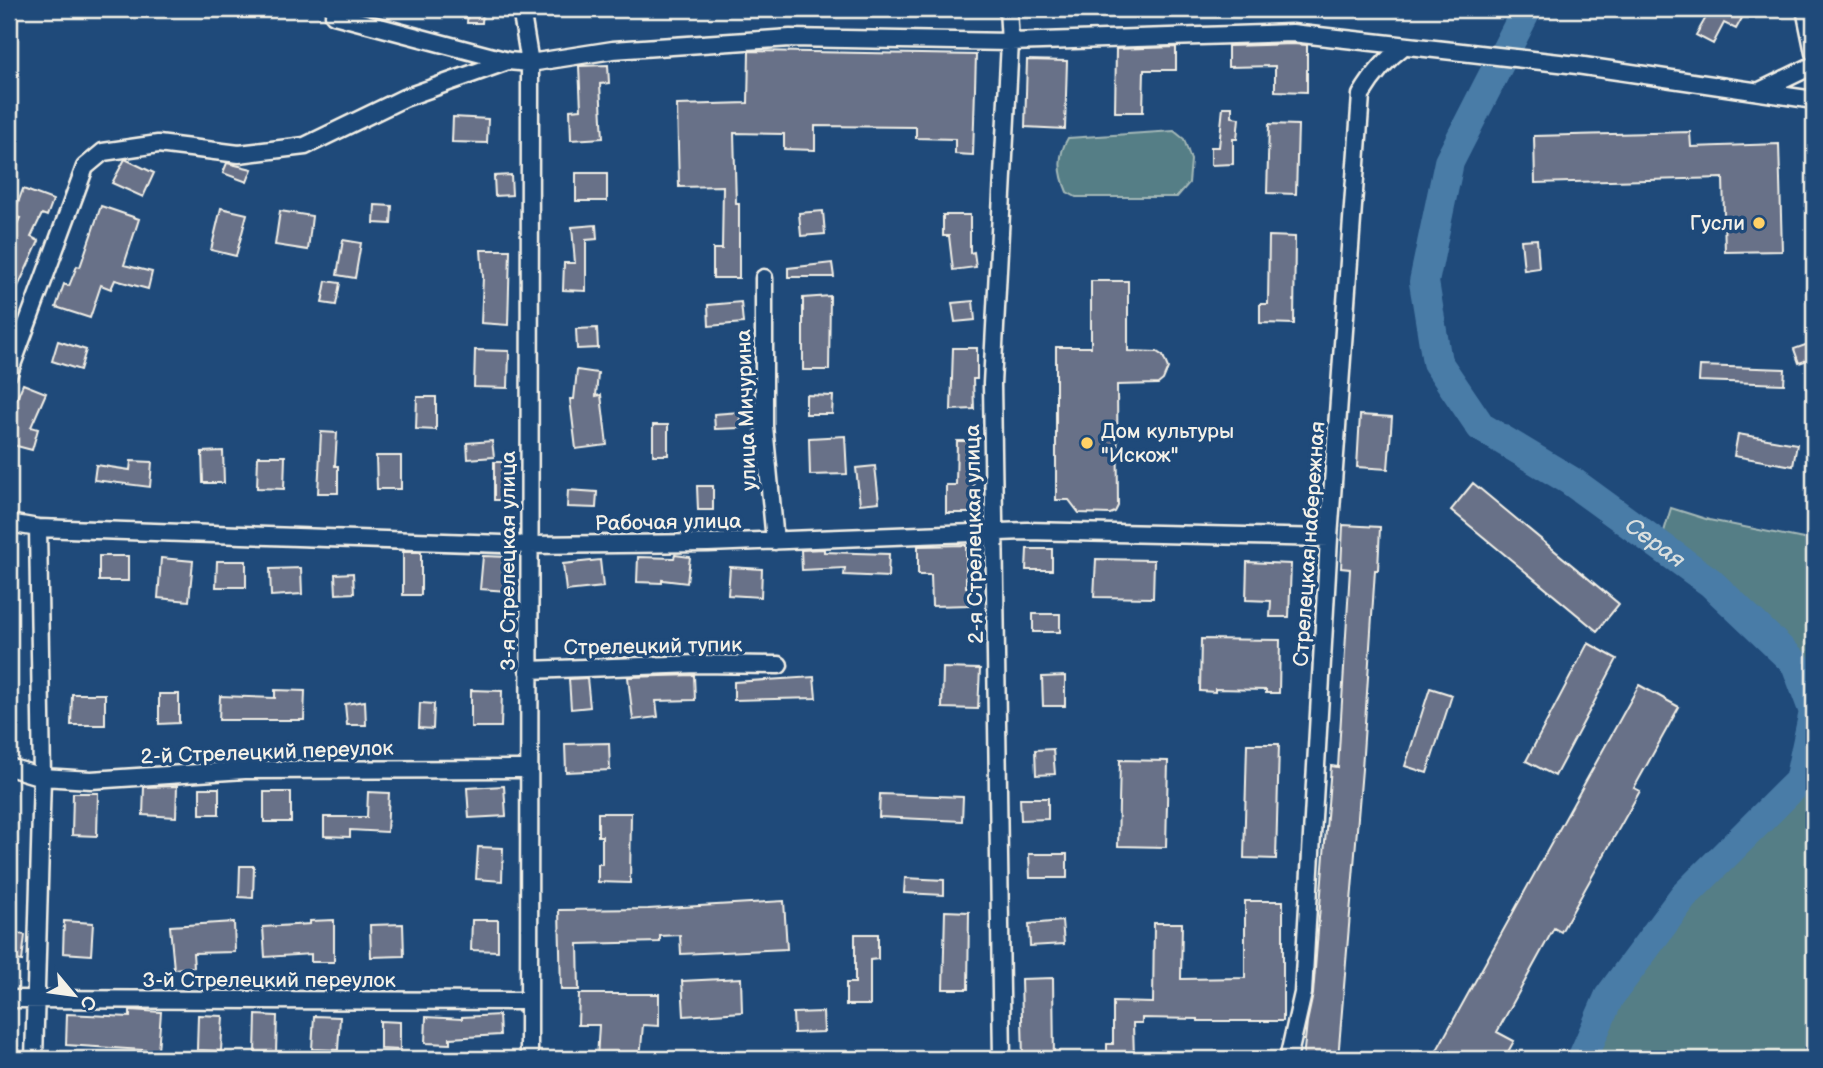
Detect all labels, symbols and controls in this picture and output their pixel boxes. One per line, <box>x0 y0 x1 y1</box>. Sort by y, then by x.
place label: Гусли <box>1690 211 1745 236</box>
marker: Гусли <box>1751 215 1767 231</box>
street label: улица Мичурина <box>731 328 762 491</box>
place label: Дом культуры "Искож" <box>1101 419 1234 468</box>
street label: Стрелецкая набережная <box>1288 421 1331 667</box>
street label: 2-я Стрелецкая улица <box>960 423 989 644</box>
marker: Дом культуры "Искож" <box>1079 435 1095 451</box>
street label: 3-я Стрелецкая улица <box>496 450 521 671</box>
street label: Рабочая улица <box>594 509 742 536</box>
water label: Серая <box>1619 512 1691 574</box>
street label: Стрелецкий тупик <box>564 632 742 661</box>
street label: 2-й Стрелецкий переулок <box>140 736 394 769</box>
north arrow <box>38 960 108 1030</box>
street label: 3-й Стрелецкий переулок <box>142 968 396 993</box>
text: С <box>74 991 101 1014</box>

